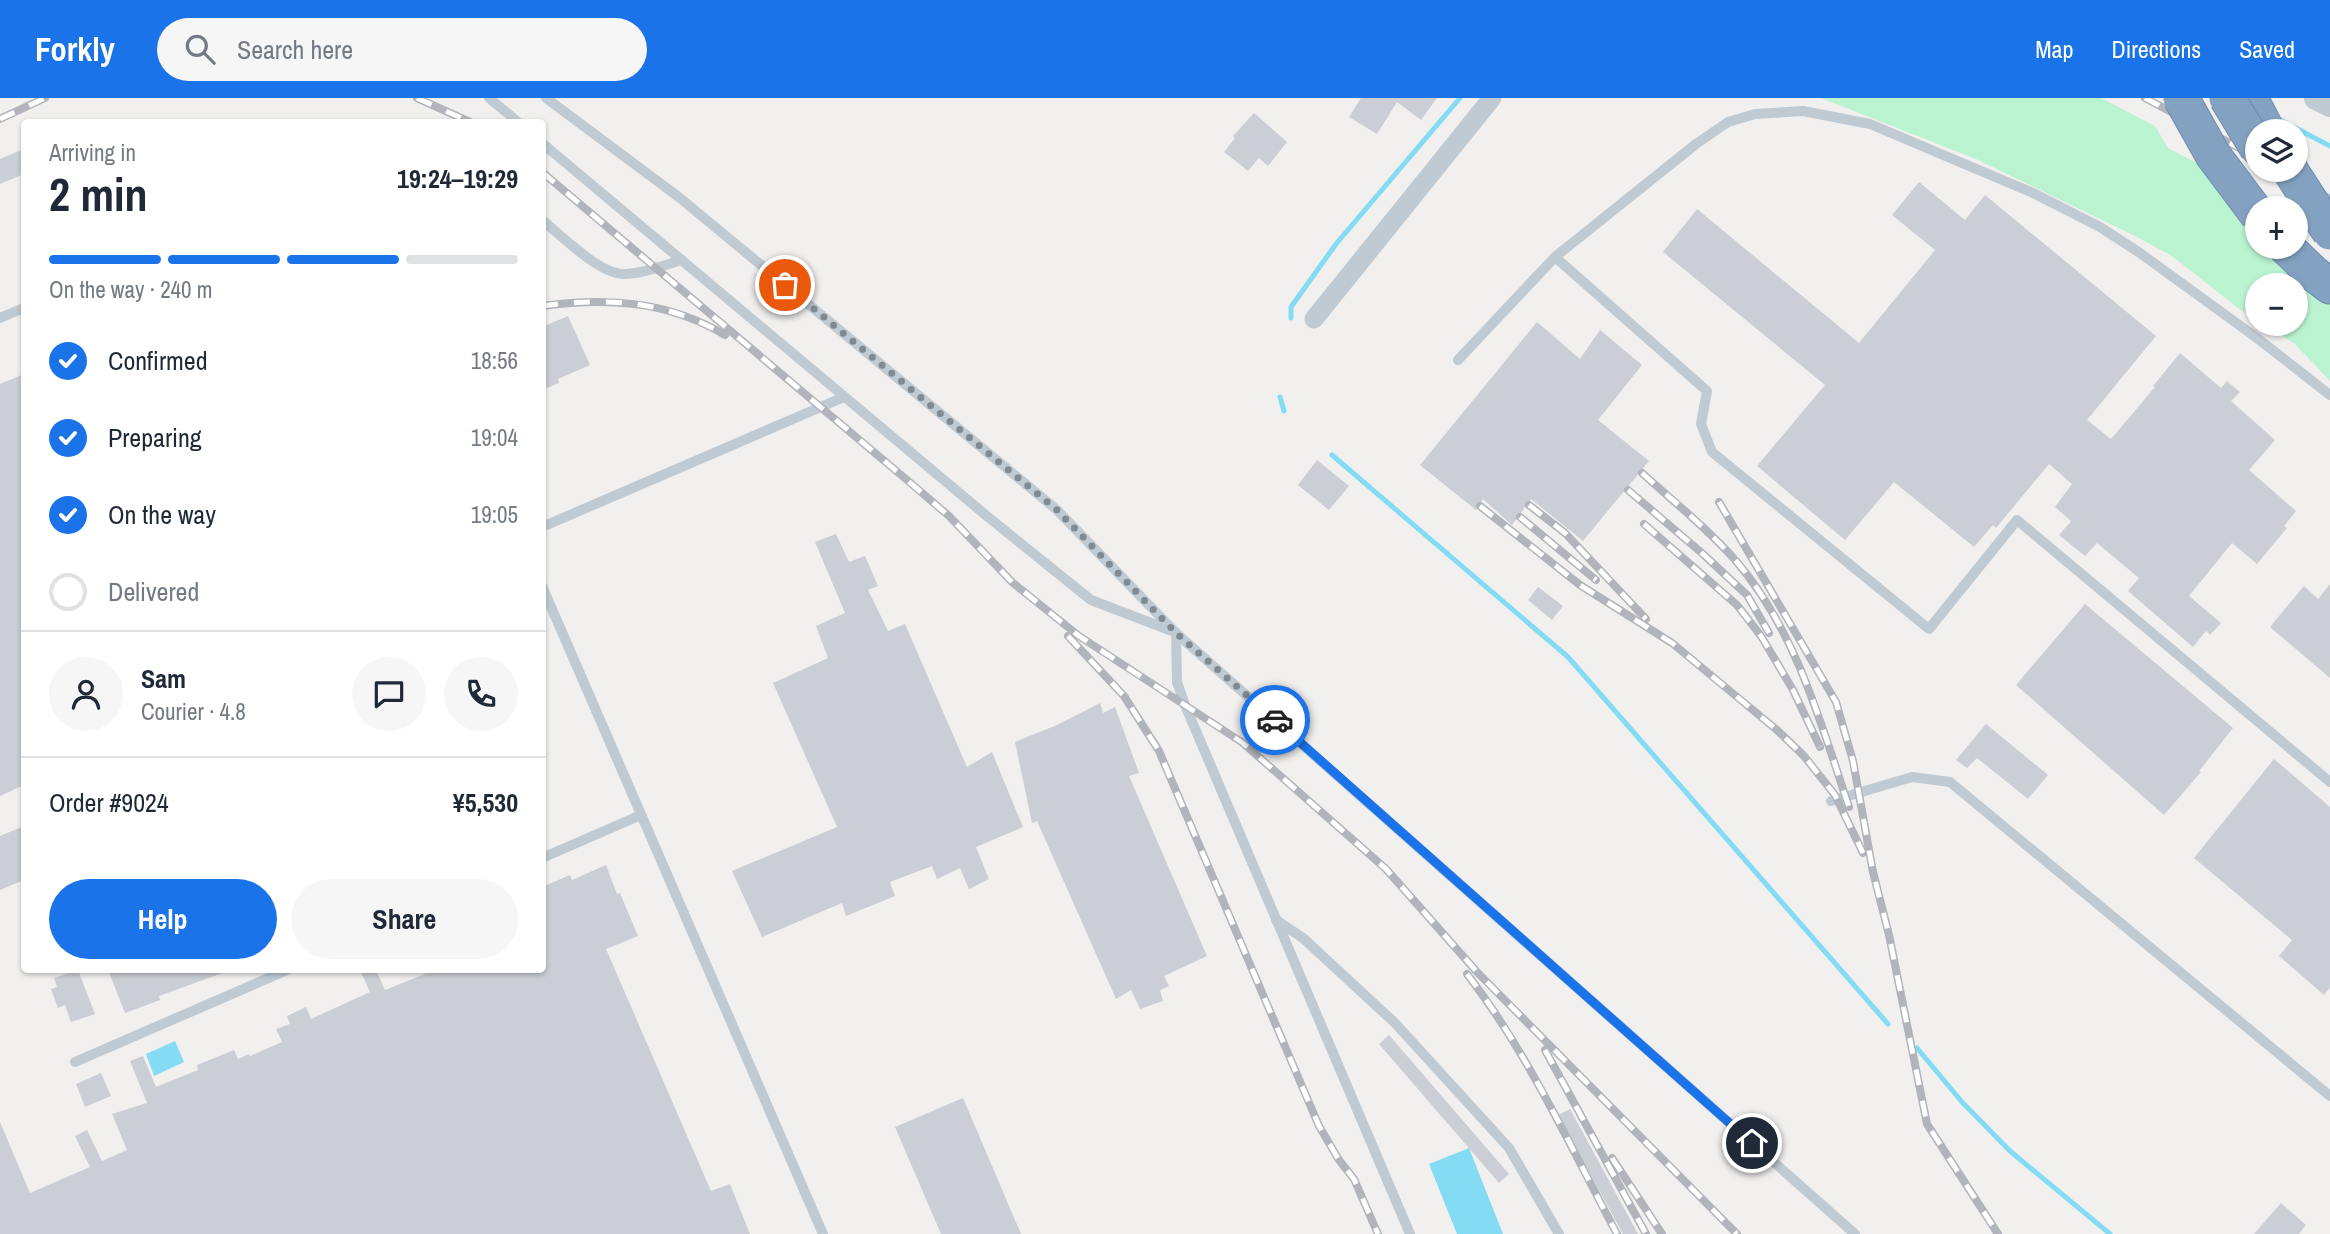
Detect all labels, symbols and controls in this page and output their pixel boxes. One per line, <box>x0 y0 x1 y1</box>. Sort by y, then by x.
search box <box>157 18 647 81</box>
text: Forkly <box>35 27 115 71</box>
icon: search <box>181 30 219 68</box>
text: Search here <box>237 32 353 67</box>
text: Map <box>2035 33 2073 65</box>
text: Directions <box>2111 33 2201 65</box>
text: Saved <box>2239 33 2295 65</box>
map controls <box>2245 119 2308 336</box>
button: layers <box>2245 119 2308 182</box>
text: Arriving in <box>49 137 136 168</box>
text: 19:24–19:29 <box>397 161 518 196</box>
text: 2 min <box>49 163 148 225</box>
button: + <box>2245 196 2308 259</box>
pin <box>755 255 815 315</box>
icon: bag <box>766 266 804 304</box>
button: − <box>2245 273 2308 336</box>
text: On the way · 240 m <box>49 274 213 305</box>
icon: check <box>49 342 87 380</box>
text: Confirmed <box>108 343 208 378</box>
text: 18:56 <box>471 345 518 376</box>
icon: check <box>49 419 87 457</box>
text: Preparing <box>108 420 202 455</box>
text: 19:04 <box>471 422 518 453</box>
icon: check <box>49 496 87 534</box>
text: On the way <box>108 497 216 532</box>
text: 19:05 <box>471 499 518 530</box>
text: Delivered <box>108 574 199 609</box>
button: person <box>49 657 123 731</box>
button: chat <box>352 657 426 731</box>
button: phone <box>444 657 518 731</box>
text: Sam <box>141 661 186 696</box>
courier <box>1240 685 1310 755</box>
text: Courier · 4.8 <box>141 696 246 727</box>
icon: car <box>1256 701 1294 739</box>
text: Order #9024 <box>49 785 169 820</box>
text: ¥5,530 <box>453 785 518 820</box>
button: Help <box>49 879 277 959</box>
button: Share <box>291 879 518 959</box>
pin <box>1722 1113 1782 1173</box>
icon: home <box>1733 1124 1771 1162</box>

